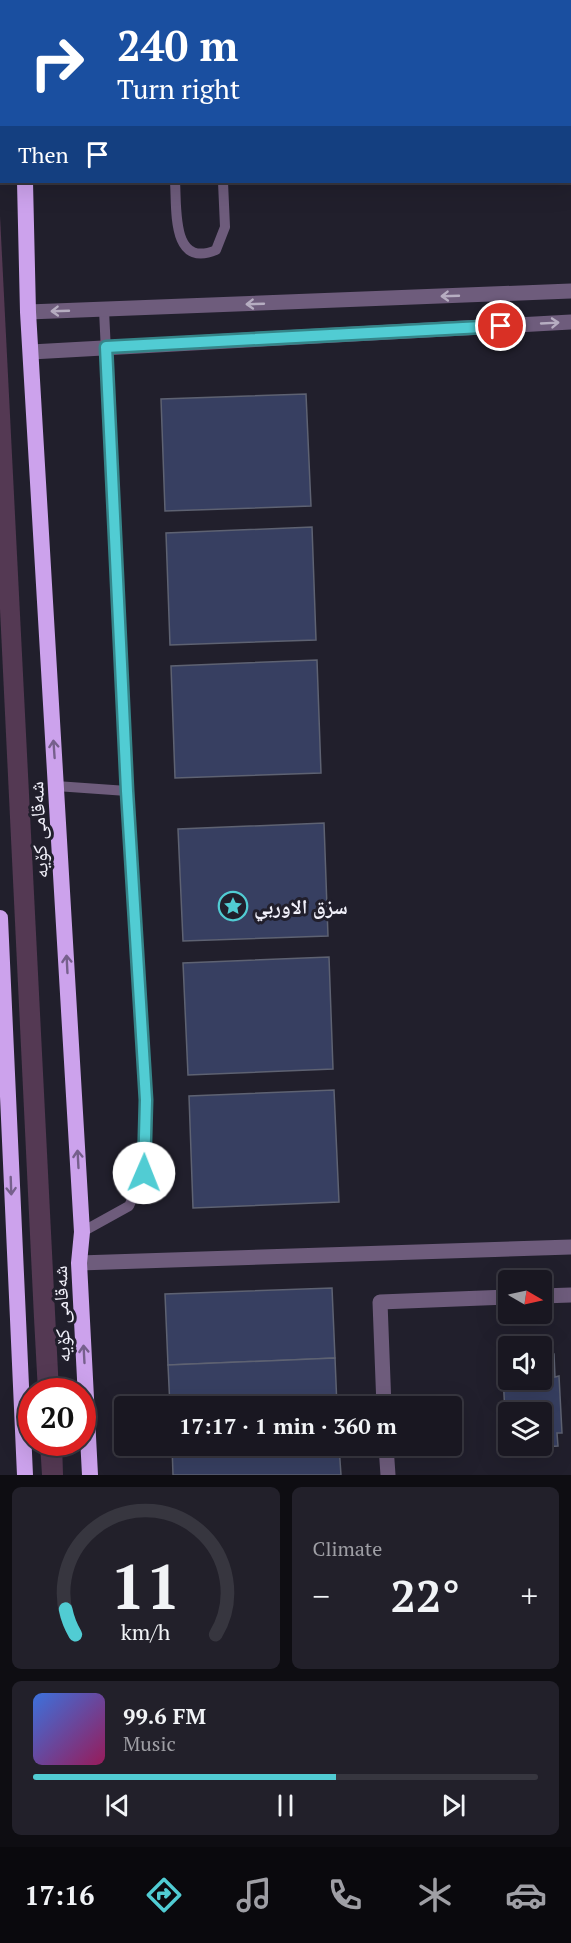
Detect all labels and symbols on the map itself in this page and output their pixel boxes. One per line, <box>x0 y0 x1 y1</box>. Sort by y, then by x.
one-way arrow <box>440 290 460 301</box>
one-way arrow <box>245 298 265 309</box>
pin <box>475 300 526 351</box>
one-way arrow <box>50 306 70 317</box>
one-way arrow <box>540 318 560 329</box>
one-way arrow <box>48 739 59 759</box>
street label: شەقامی کۆیە <box>22 781 54 879</box>
place icon: سزق الاوربي <box>217 890 249 922</box>
place label: سزق الاوربي <box>254 893 348 922</box>
one-way arrow <box>61 955 72 975</box>
position arrow <box>112 1141 176 1205</box>
one-way arrow <box>72 1150 83 1170</box>
one-way arrow <box>6 1175 17 1195</box>
street label: شەقامی کۆیە <box>46 1265 76 1363</box>
north arrow <box>498 1270 552 1324</box>
one-way arrow <box>78 1344 89 1364</box>
speed limit sign: 20 <box>18 1378 96 1456</box>

